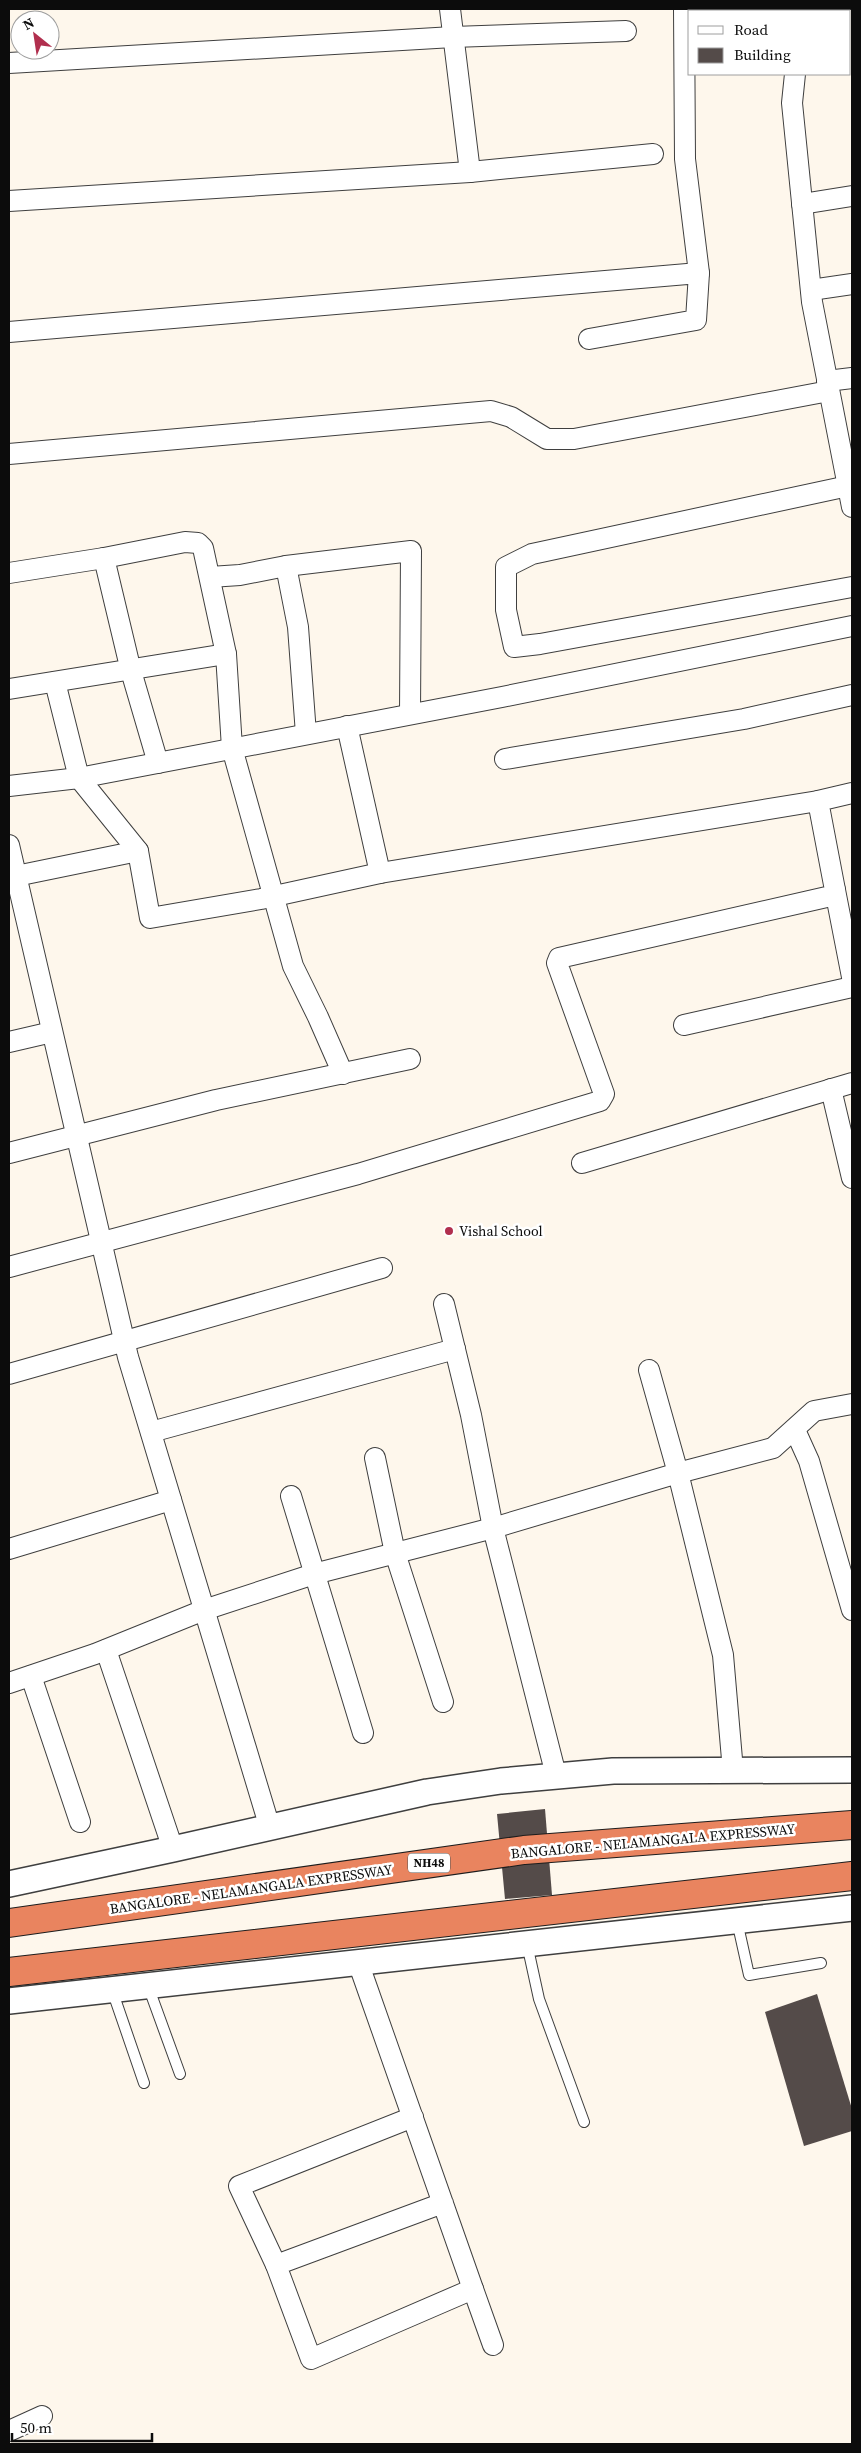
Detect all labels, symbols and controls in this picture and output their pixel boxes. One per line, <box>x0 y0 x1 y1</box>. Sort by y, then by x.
north arrow <box>10 10 60 60</box>
legend <box>688 10 851 75</box>
text: N <box>19 13 38 35</box>
text: Road <box>734 19 768 40</box>
text: Building <box>734 44 791 65</box>
place label: Vishal School <box>459 1221 543 1241</box>
marker: Vishal School <box>443 1225 455 1237</box>
street label: BANGALORE - NELAMANGALA EXPRESSWAY <box>510 1819 796 1863</box>
road number: NH48 <box>408 1854 450 1872</box>
street label: BANGALORE - NELAMANGALA EXPRESSWAY <box>108 1859 394 1919</box>
scale bar <box>12 2410 152 2442</box>
text: 50 m <box>20 2417 52 2438</box>

